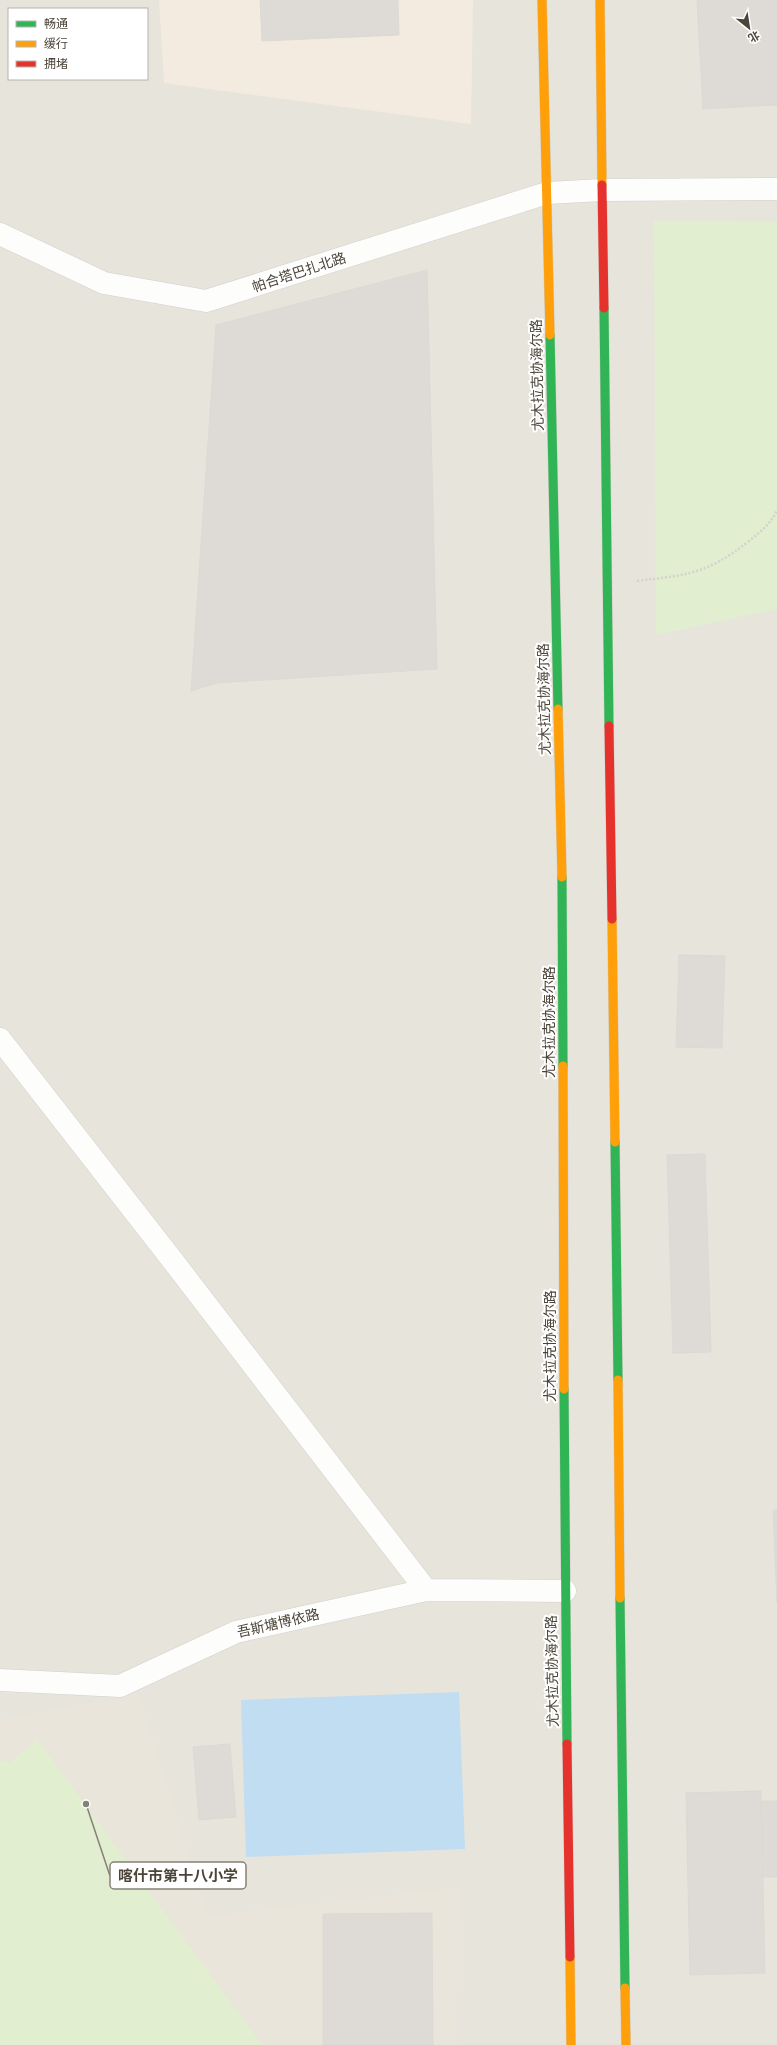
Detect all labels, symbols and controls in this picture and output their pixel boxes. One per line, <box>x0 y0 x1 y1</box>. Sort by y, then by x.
legend <box>8 8 148 80</box>
north arrow <box>729 8 769 48</box>
text: 畅通 <box>44 16 68 31</box>
text: 北 <box>746 28 762 45</box>
text: 缓行 <box>44 36 68 51</box>
text: 拥堵 <box>44 56 68 71</box>
street label: 帕合塔巴扎北路 <box>250 248 348 296</box>
street label: 尤木拉克协海尔路 <box>527 319 547 431</box>
street label: 尤木拉克协海尔路 <box>534 643 554 755</box>
street label: 尤木拉克协海尔路 <box>540 966 558 1078</box>
street label: 尤木拉克协海尔路 <box>541 1290 559 1402</box>
street label: 吾斯塘博依路 <box>235 1605 321 1641</box>
street label: 尤木拉克协海尔路 <box>542 1615 562 1727</box>
callout: 喀什市第十八小学 <box>110 1862 246 1889</box>
text: 喀什市第十八小学 <box>118 1866 238 1885</box>

